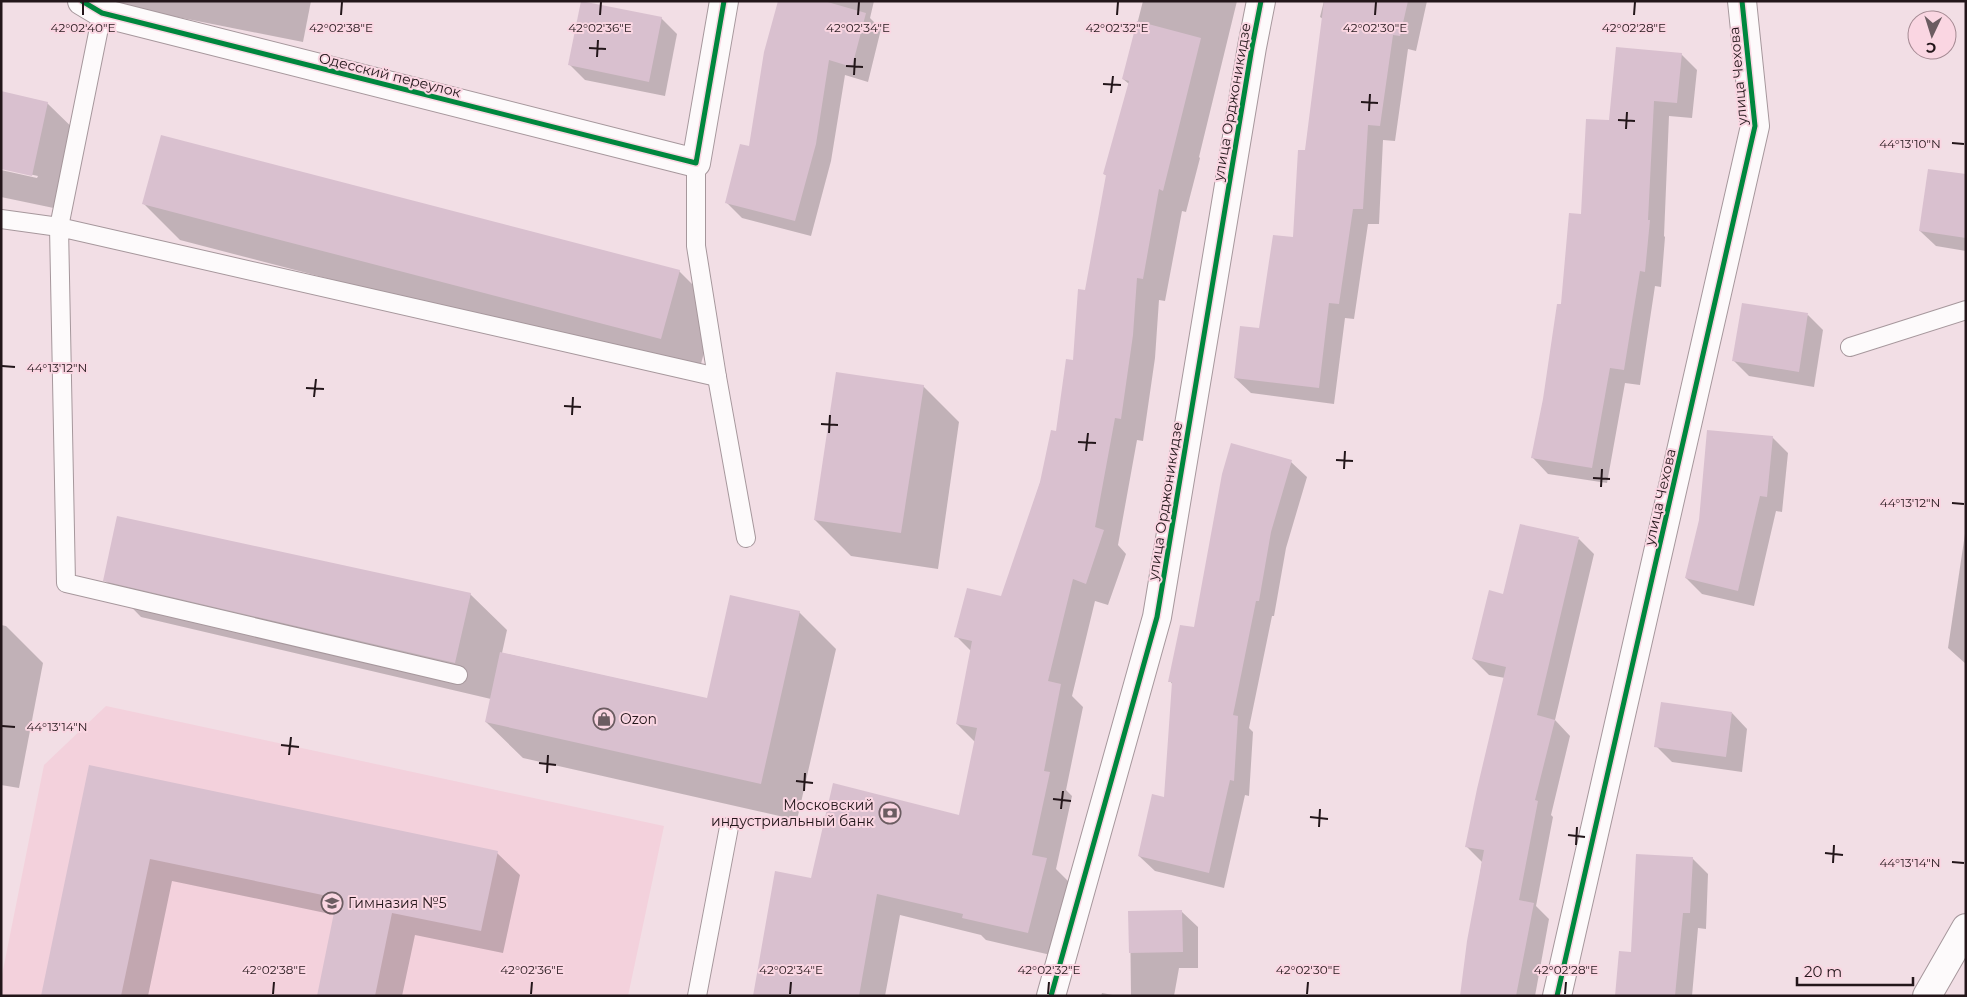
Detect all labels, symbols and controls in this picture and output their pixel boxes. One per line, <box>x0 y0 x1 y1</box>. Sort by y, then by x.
north arrow <box>1907 10 1957 60</box>
text: 42°02'40"E <box>51 20 115 35</box>
text: 42°02'38"E <box>309 20 373 35</box>
text: 42°02'36"E <box>568 20 632 35</box>
text: 42°02'34"E <box>826 20 890 35</box>
text: 42°02'32"E <box>1085 20 1149 35</box>
text: 42°02'30"E <box>1343 20 1407 35</box>
text: 42°02'28"E <box>1602 20 1666 35</box>
street label: улица Орджоникидзе <box>1209 22 1255 183</box>
street label: улица Чехова <box>1725 26 1751 127</box>
text: С <box>1925 39 1937 57</box>
street label: Одесский переулок <box>317 49 463 101</box>
text: 44°13'10"N <box>1879 136 1941 151</box>
text: 44°13'12"N <box>27 360 87 375</box>
street label: улица Орджоникидзе <box>1143 420 1186 583</box>
street label: улица Чехова <box>1640 447 1680 548</box>
text: 44°13'12"N <box>1880 495 1940 510</box>
shop icon: Ozon <box>592 707 616 731</box>
place label: Ozon <box>620 710 657 728</box>
text: 44°13'14"N <box>26 719 88 734</box>
place label: Московский индустриальный банк <box>711 796 874 830</box>
bank icon: Московский индустриальный банк <box>878 801 902 825</box>
text: 44°13'14"N <box>1879 855 1941 870</box>
school or university icon: Гимназия №5 <box>320 891 344 915</box>
place label: Гимназия №5 <box>348 894 447 912</box>
scale bar <box>1797 954 1913 986</box>
text: 42°02'38"E <box>242 962 306 977</box>
text: 42°02'36"E <box>500 962 564 977</box>
text: 42°02'34"E <box>759 962 823 977</box>
text: 42°02'32"E <box>1017 962 1081 977</box>
text: 42°02'30"E <box>1276 962 1340 977</box>
text: 42°02'28"E <box>1534 962 1598 977</box>
text: 20 m <box>1804 962 1842 981</box>

